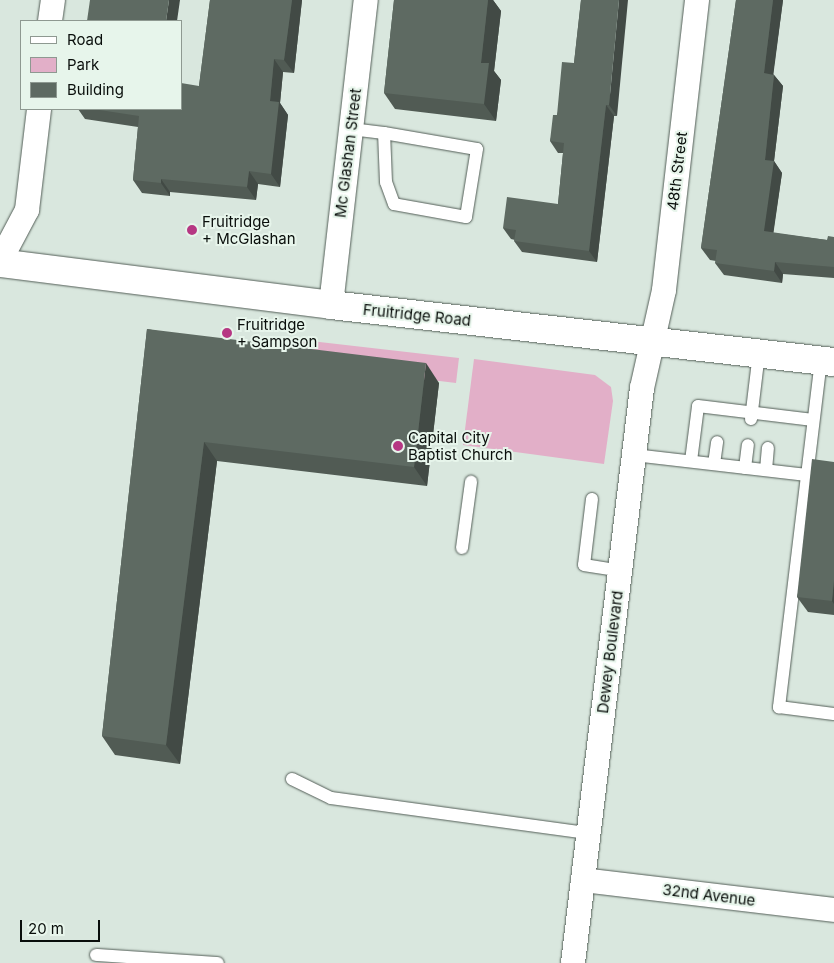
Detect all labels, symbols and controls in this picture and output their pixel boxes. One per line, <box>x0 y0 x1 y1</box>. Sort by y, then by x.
legend <box>20 20 182 110</box>
text: Road <box>67 30 103 49</box>
text: Park <box>67 55 99 74</box>
text: Building <box>67 80 124 99</box>
street label: Mc Glashan Street <box>331 87 365 219</box>
street label: 48th Street <box>663 131 691 211</box>
place label: Fruitridge + McGlashan <box>202 212 296 247</box>
marker: Fruitridge + McGlashan <box>186 224 198 236</box>
street label: Fruitridge Road <box>362 300 472 330</box>
place label: Fruitridge + Sampson <box>237 315 317 350</box>
marker: Fruitridge + Sampson <box>221 327 233 339</box>
place label: Capital City Baptist Church <box>408 428 513 463</box>
marker: Capital City Baptist Church <box>392 440 404 452</box>
street label: Dewey Boulevard <box>594 590 626 714</box>
street label: 32nd Avenue <box>662 880 756 910</box>
scale bar <box>22 910 102 942</box>
text: 20 m <box>28 919 64 938</box>

